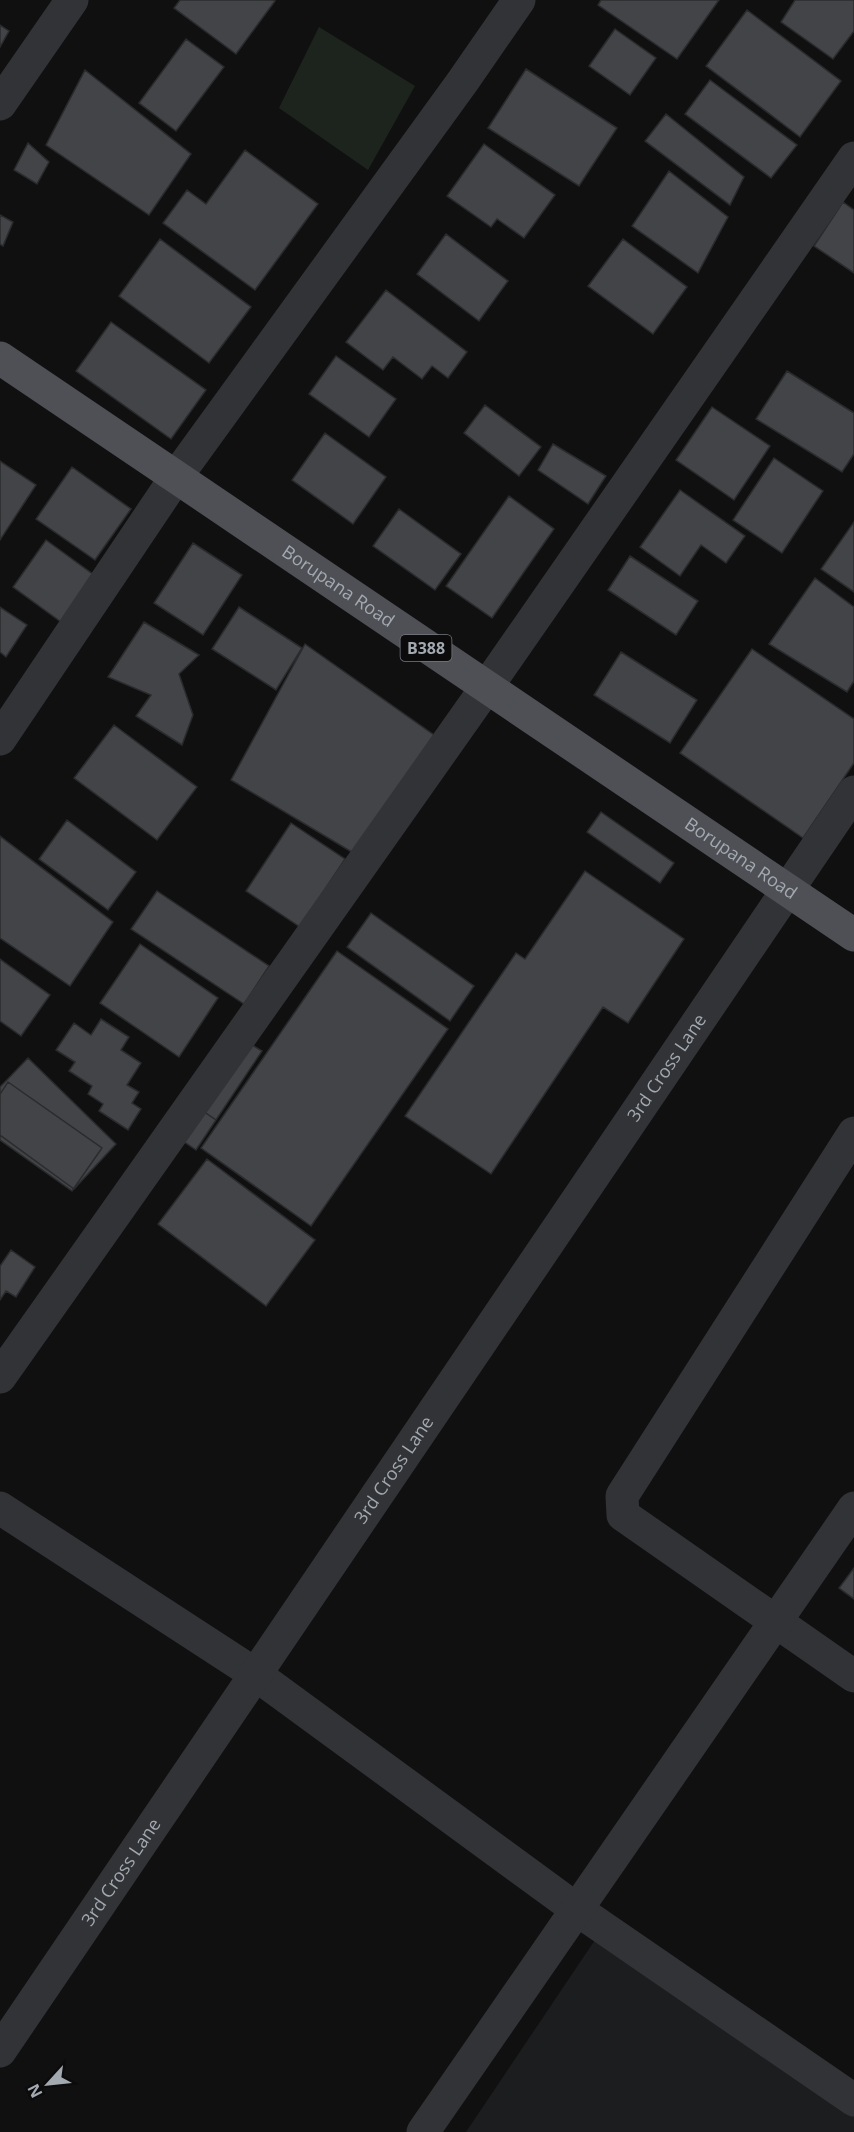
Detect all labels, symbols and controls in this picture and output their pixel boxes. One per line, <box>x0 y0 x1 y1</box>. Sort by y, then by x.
street label: Borupana Road <box>278 539 399 632</box>
road number: B388 <box>400 635 452 661</box>
street label: Borupana Road <box>680 811 802 904</box>
street label: 3rd Cross Lane <box>621 1009 711 1126</box>
street label: 3rd Cross Lane <box>348 1411 438 1528</box>
street label: 3rd Cross Lane <box>75 1813 166 1930</box>
north arrow <box>18 2054 78 2114</box>
text: N <box>22 2080 47 2102</box>

